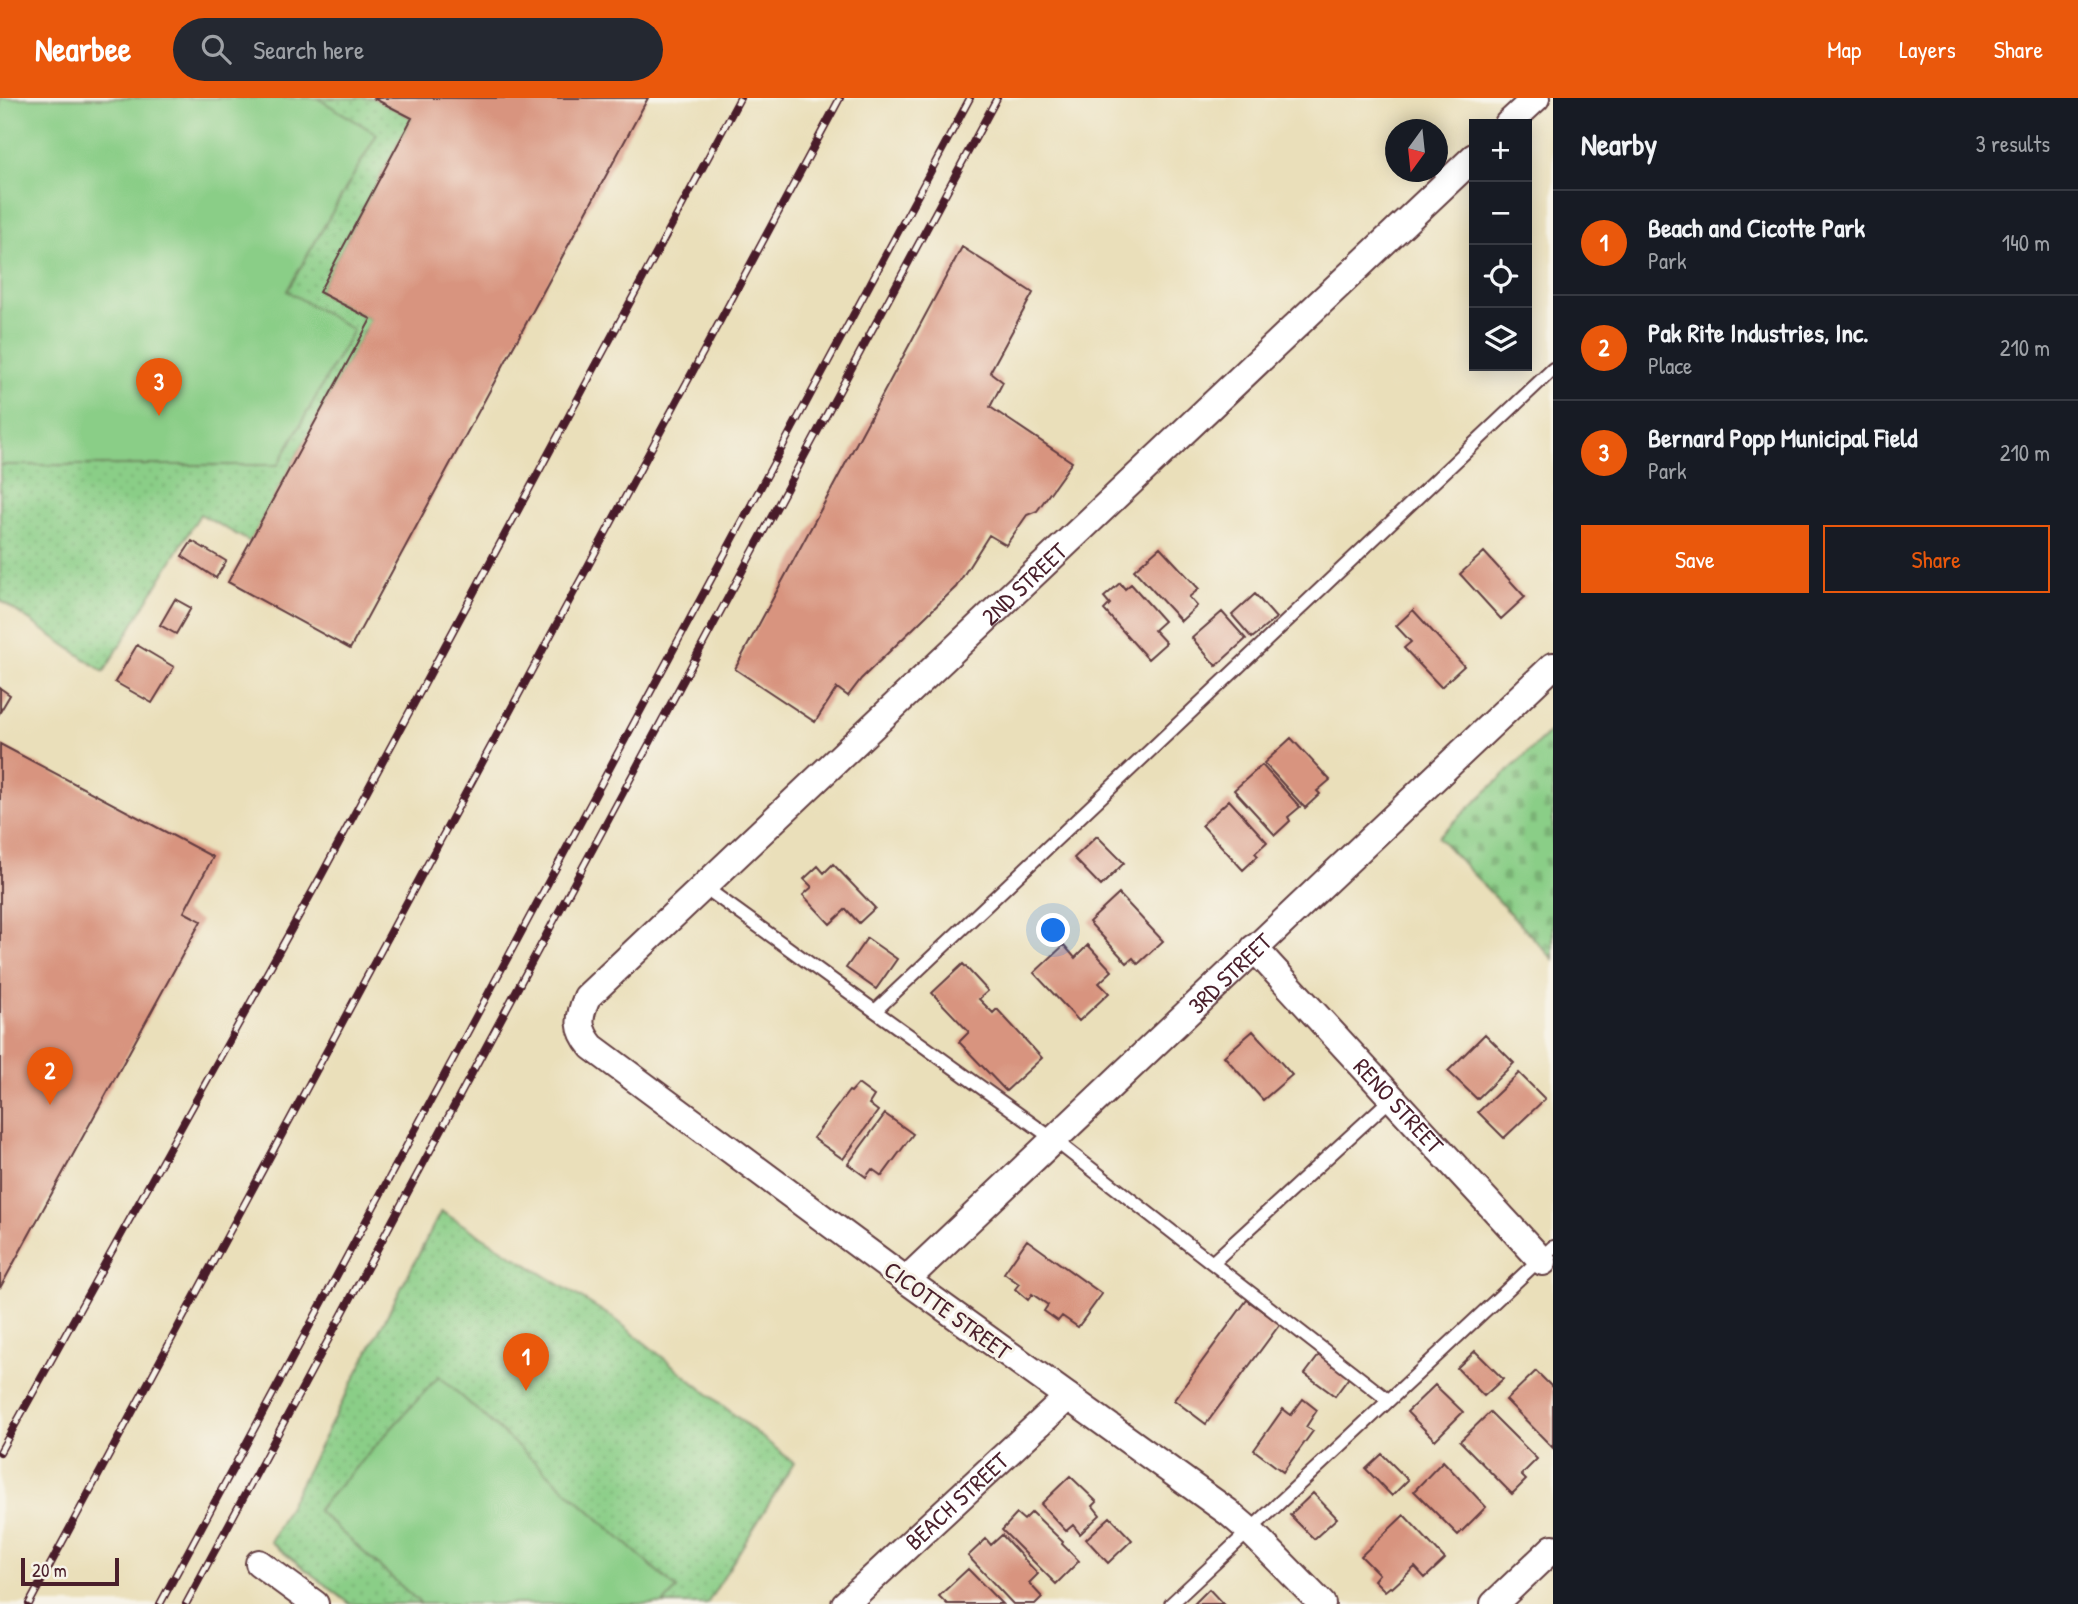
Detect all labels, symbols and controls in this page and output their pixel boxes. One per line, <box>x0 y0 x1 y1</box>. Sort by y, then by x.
search box <box>173 18 663 81</box>
text: Nearbee <box>35 27 131 71</box>
icon: search <box>197 30 235 68</box>
text: Search here <box>253 32 364 67</box>
text: Map <box>1827 33 1861 65</box>
text: Layers <box>1899 33 1956 65</box>
text: Share <box>1994 33 2043 65</box>
north arrow <box>1385 119 1448 182</box>
map controls <box>1469 119 1532 371</box>
button: + <box>1469 119 1532 182</box>
text: Nearby <box>1581 124 1657 164</box>
text: 3 results <box>1975 128 2050 159</box>
button: − <box>1469 182 1532 245</box>
text: Beach and Cicotte Park <box>1648 210 1865 245</box>
text: 1 <box>1600 227 1608 258</box>
text: 140 m <box>2002 227 2050 258</box>
button: locate <box>1469 245 1532 308</box>
text: Park <box>1648 245 1686 276</box>
button: layers <box>1469 308 1532 371</box>
text: Pak Rite Industries, Inc. <box>1648 315 1869 350</box>
text: 2 <box>1599 332 1609 363</box>
text: 210 m <box>2000 332 2050 363</box>
text: Place <box>1648 350 1692 381</box>
pin: 3 <box>136 358 182 416</box>
text: Bernard Popp Municipal Field <box>1648 420 1917 455</box>
text: 3 <box>1599 437 1609 468</box>
text: 210 m <box>2000 437 2050 468</box>
text: Park <box>1648 455 1686 486</box>
button: Save <box>1581 525 1809 593</box>
button: Share <box>1823 525 2050 593</box>
street label: 2ND STREET <box>974 535 1074 632</box>
your location <box>1036 913 1070 947</box>
street label: 3RD STREET <box>1181 925 1279 1020</box>
pin: 2 <box>27 1047 73 1105</box>
street label: RENO STREET <box>1347 1051 1451 1161</box>
street label: CICOTTE STREET <box>878 1253 1018 1367</box>
pin: 1 <box>503 1333 549 1391</box>
street label: BEACH STREET <box>898 1444 1016 1557</box>
scale bar <box>21 1555 119 1587</box>
text: 20 m <box>32 1557 67 1583</box>

